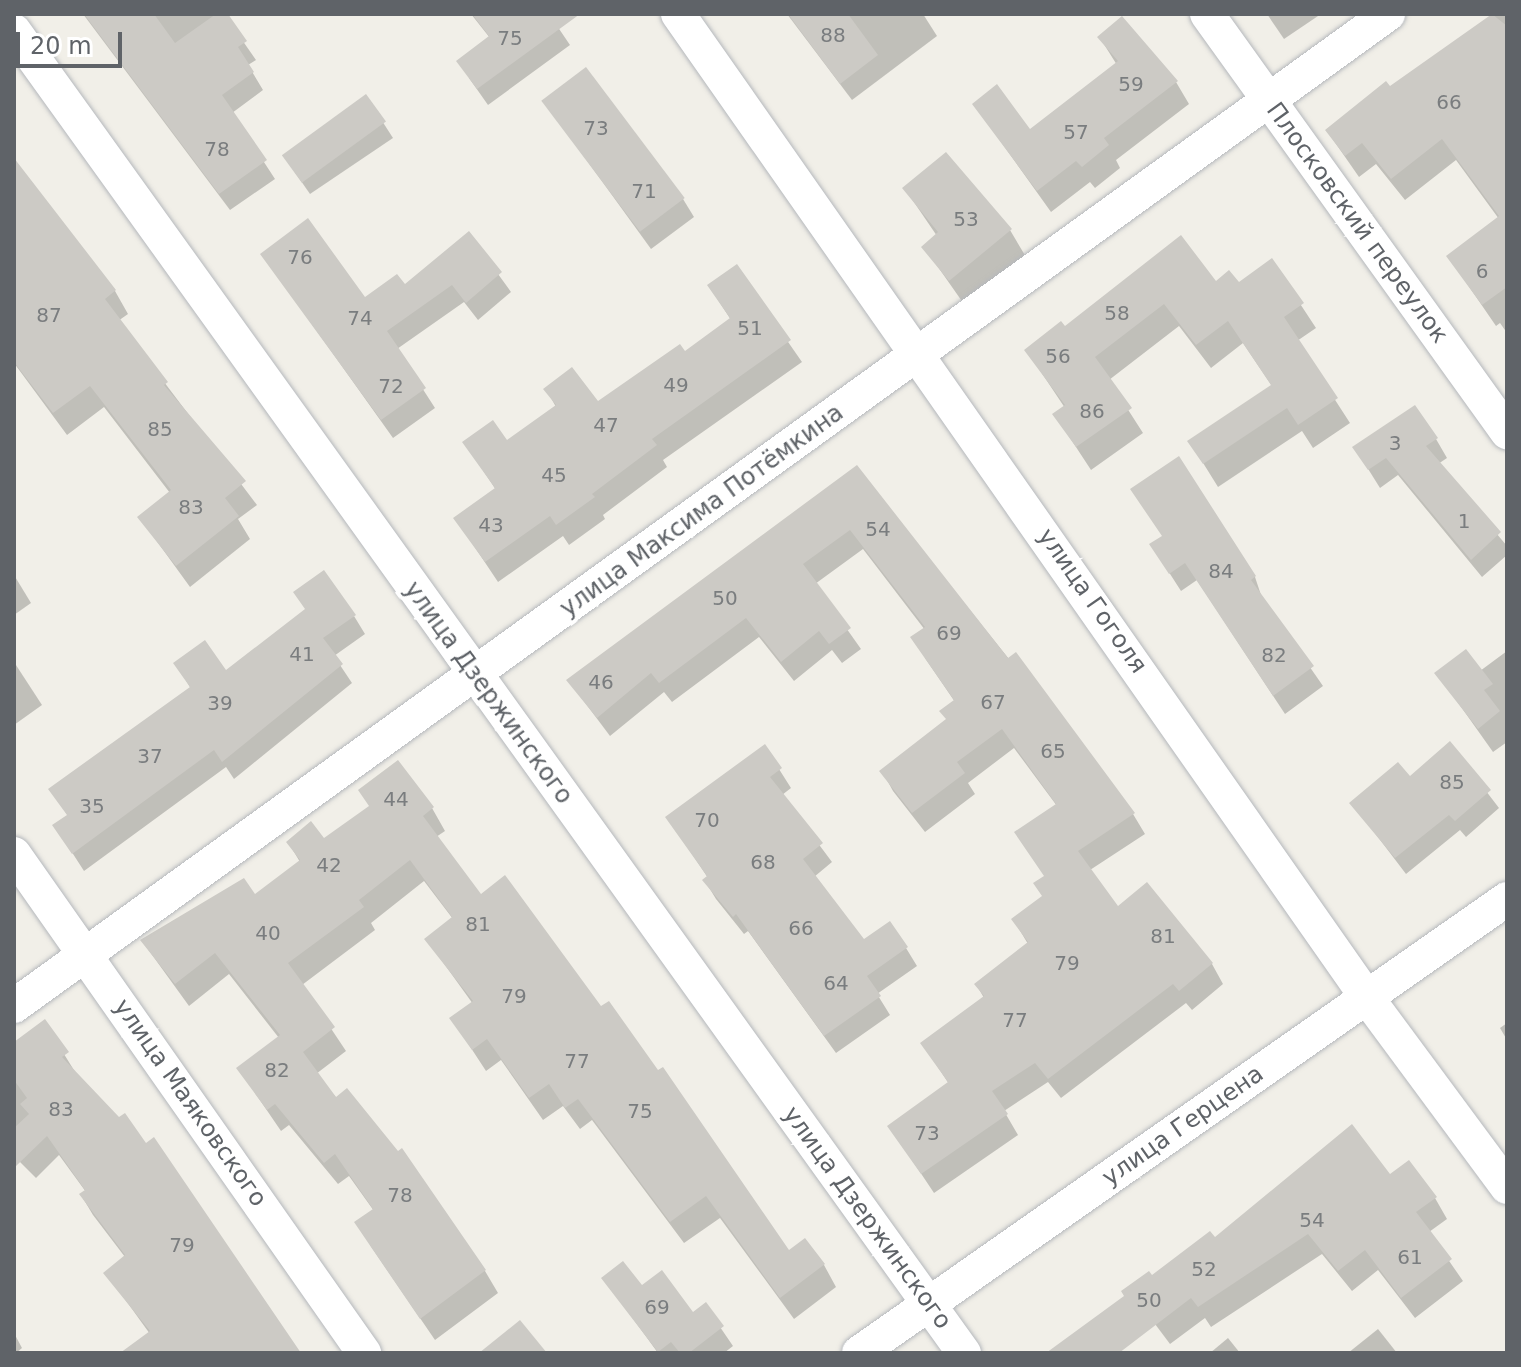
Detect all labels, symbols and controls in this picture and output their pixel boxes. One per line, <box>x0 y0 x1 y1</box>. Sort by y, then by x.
scale bar <box>20 16 126 66</box>
house number: 88 <box>820 23 846 47</box>
house number: 75 <box>497 26 523 50</box>
text: 20 m <box>30 32 92 60</box>
house number: 59 <box>1118 72 1144 96</box>
house number: 66 <box>1436 90 1462 114</box>
street label: Плосковский переулок <box>1260 97 1454 349</box>
house number: 73 <box>583 116 609 140</box>
house number: 57 <box>1063 120 1089 144</box>
house number: 78 <box>204 137 230 161</box>
house number: 71 <box>631 179 657 203</box>
house number: 53 <box>953 207 979 231</box>
house number: 76 <box>287 245 313 269</box>
house number: 6 <box>1476 259 1488 283</box>
house number: 58 <box>1104 301 1130 325</box>
house number: 87 <box>36 303 62 327</box>
house number: 74 <box>347 306 373 330</box>
house number: 51 <box>737 316 763 340</box>
house number: 56 <box>1045 344 1071 368</box>
house number: 49 <box>663 373 689 397</box>
house number: 72 <box>378 374 404 398</box>
street label: улица Максима Потёмкина <box>555 399 849 623</box>
house number: 86 <box>1079 399 1105 423</box>
house number: 47 <box>593 413 619 437</box>
house number: 85 <box>147 417 173 441</box>
house number: 3 <box>1389 431 1401 455</box>
house number: 45 <box>541 463 567 487</box>
house number: 83 <box>178 495 204 519</box>
house number: 1 <box>1458 509 1470 533</box>
house number: 43 <box>478 513 504 537</box>
house number: 54 <box>865 517 891 541</box>
street label: улица Гоголя <box>1031 523 1153 679</box>
house number: 84 <box>1208 559 1234 583</box>
street label: улица Дзержинского <box>398 576 578 810</box>
house number: 50 <box>712 586 738 610</box>
house number: 69 <box>936 621 962 645</box>
house number: 41 <box>289 642 315 666</box>
house number: 82 <box>1261 643 1287 667</box>
house number: 46 <box>588 670 614 694</box>
house number: 67 <box>980 690 1006 714</box>
house number: 39 <box>207 691 233 715</box>
house number: 65 <box>1040 739 1066 763</box>
house number: 37 <box>137 744 163 768</box>
house number: 85 <box>1439 770 1465 794</box>
house number: 44 <box>383 787 409 811</box>
house number: 35 <box>79 794 105 818</box>
house number: 70 <box>694 808 720 832</box>
house number: 68 <box>750 850 776 874</box>
house number: 42 <box>316 853 342 877</box>
house number: 81 <box>465 912 491 936</box>
house number: 66 <box>788 916 814 940</box>
house number: 40 <box>255 921 281 945</box>
house number: 81 <box>1150 924 1176 948</box>
house number: 79 <box>1054 951 1080 975</box>
house number: 64 <box>823 971 849 995</box>
house number: 79 <box>501 984 527 1008</box>
street label: улица Маяковского <box>107 994 273 1212</box>
house number: 77 <box>1002 1008 1028 1032</box>
house number: 77 <box>564 1049 590 1073</box>
house number: 82 <box>264 1058 290 1082</box>
street label: улица Герцена <box>1097 1060 1269 1192</box>
house number: 83 <box>48 1097 74 1121</box>
house number: 75 <box>627 1099 653 1123</box>
street label: улица Дзержинского <box>777 1101 957 1335</box>
house number: 73 <box>914 1121 940 1145</box>
house number: 78 <box>387 1183 413 1207</box>
house number: 54 <box>1299 1208 1325 1232</box>
house number: 79 <box>169 1233 195 1257</box>
house number: 61 <box>1397 1245 1423 1269</box>
house number: 52 <box>1191 1257 1217 1281</box>
house number: 50 <box>1136 1288 1162 1312</box>
house number: 69 <box>644 1295 670 1319</box>

